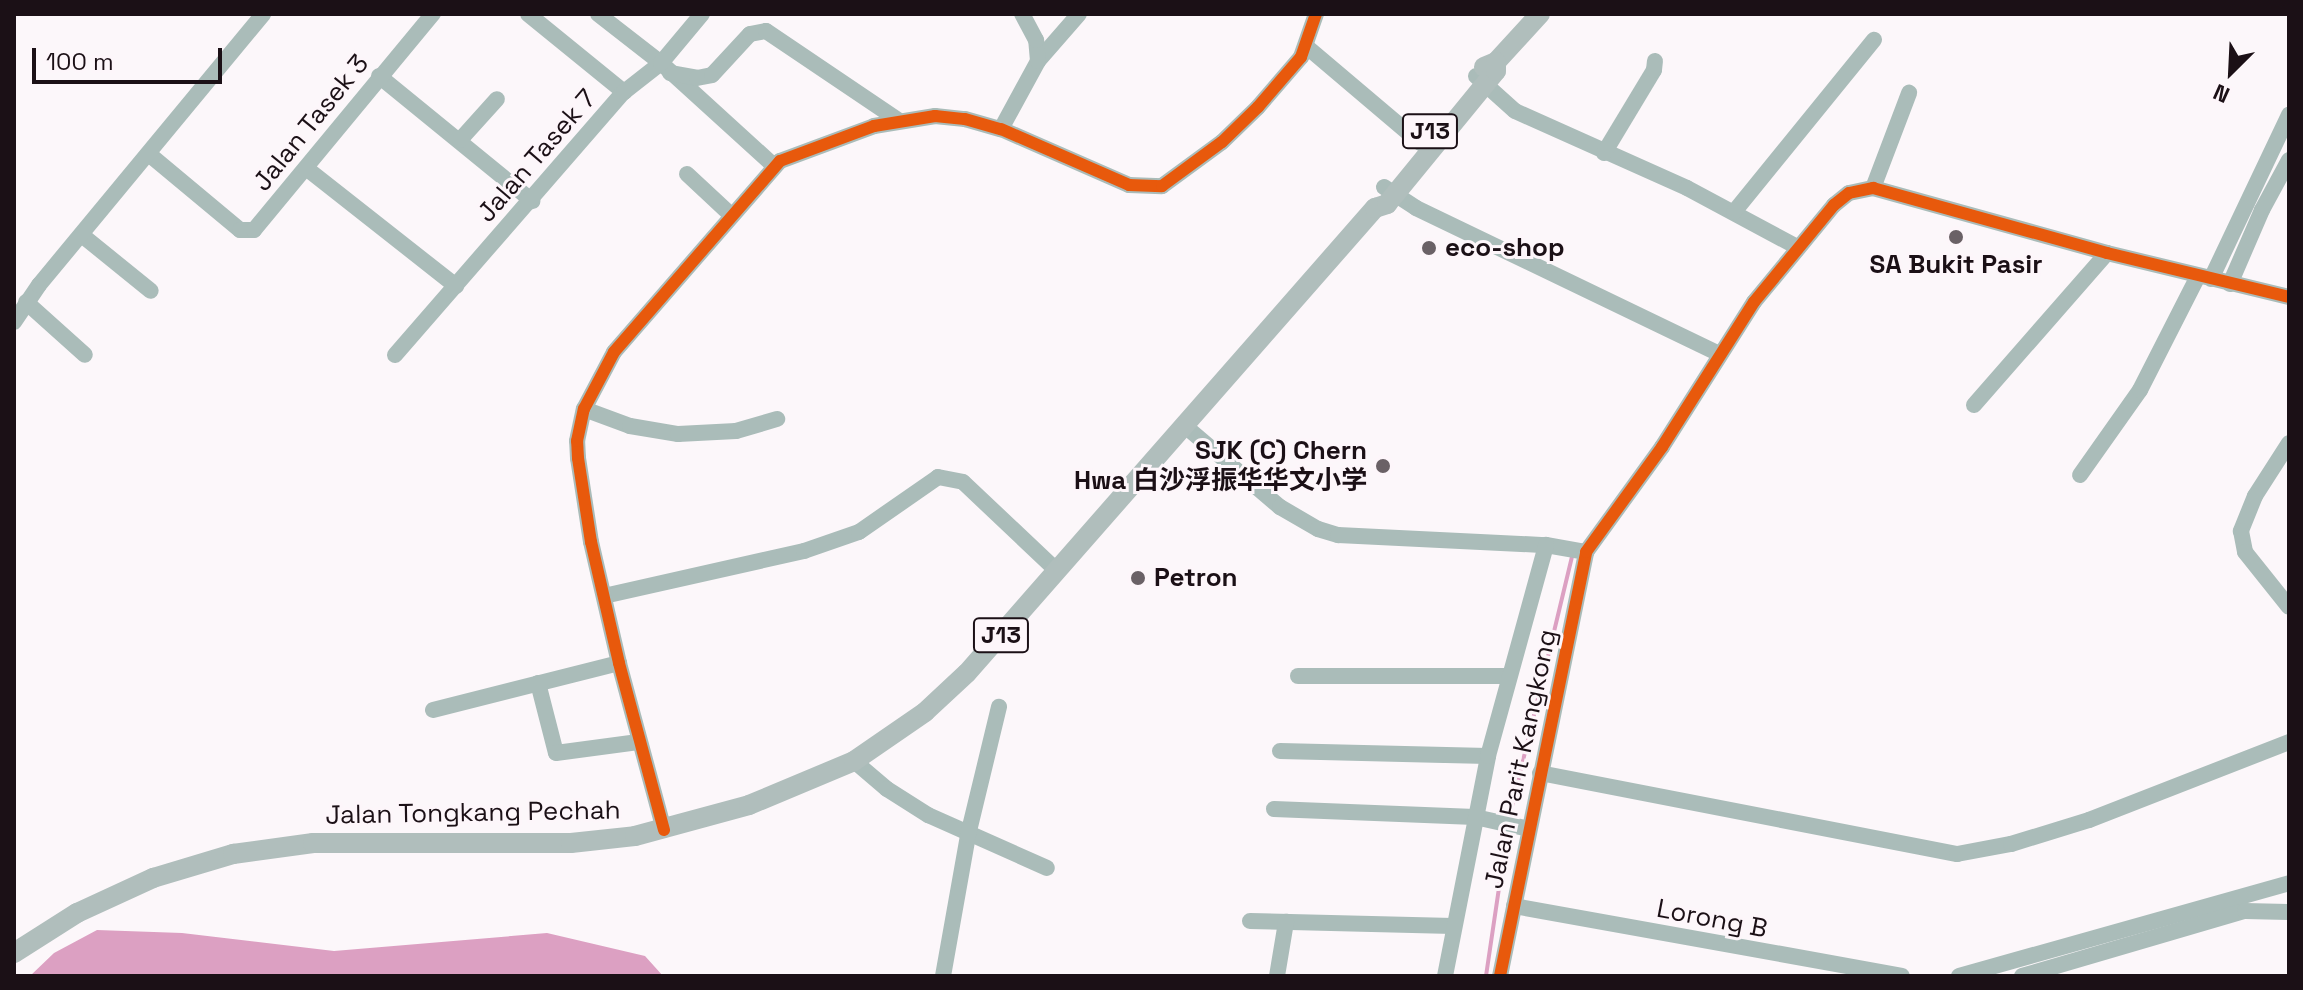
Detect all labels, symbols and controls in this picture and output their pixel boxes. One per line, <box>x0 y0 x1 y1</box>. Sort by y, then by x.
scale bar <box>36 32 226 82</box>
north arrow <box>2191 32 2271 112</box>
text: 100 m <box>46 46 114 77</box>
street label: Jalan Tasek 3 <box>246 48 376 198</box>
text: N <box>2209 78 2234 110</box>
street label: Jalan Tasek 7 <box>471 83 603 229</box>
road number: J13 <box>1400 111 1460 151</box>
marker: SA Bukit Pasir <box>1947 228 1965 246</box>
place label: eco-shop <box>1445 232 1565 264</box>
marker: eco-shop <box>1420 239 1438 257</box>
place label: SA Bukit Pasir <box>1869 249 2043 281</box>
place label: SJK (C) Chern Hwa 白沙浮振华华文小学 <box>1074 435 1367 496</box>
marker: SJK (C) Chern Hwa 白沙浮振华华文小学 <box>1374 457 1392 475</box>
place label: Petron <box>1154 562 1238 594</box>
marker: Petron <box>1129 569 1147 587</box>
road number: J13 <box>971 615 1031 655</box>
street label: Jalan Parit Kangkong <box>1478 627 1564 891</box>
street label: Jalan Tongkang Pechah <box>325 795 621 831</box>
street label: Lorong B <box>1654 893 1770 945</box>

